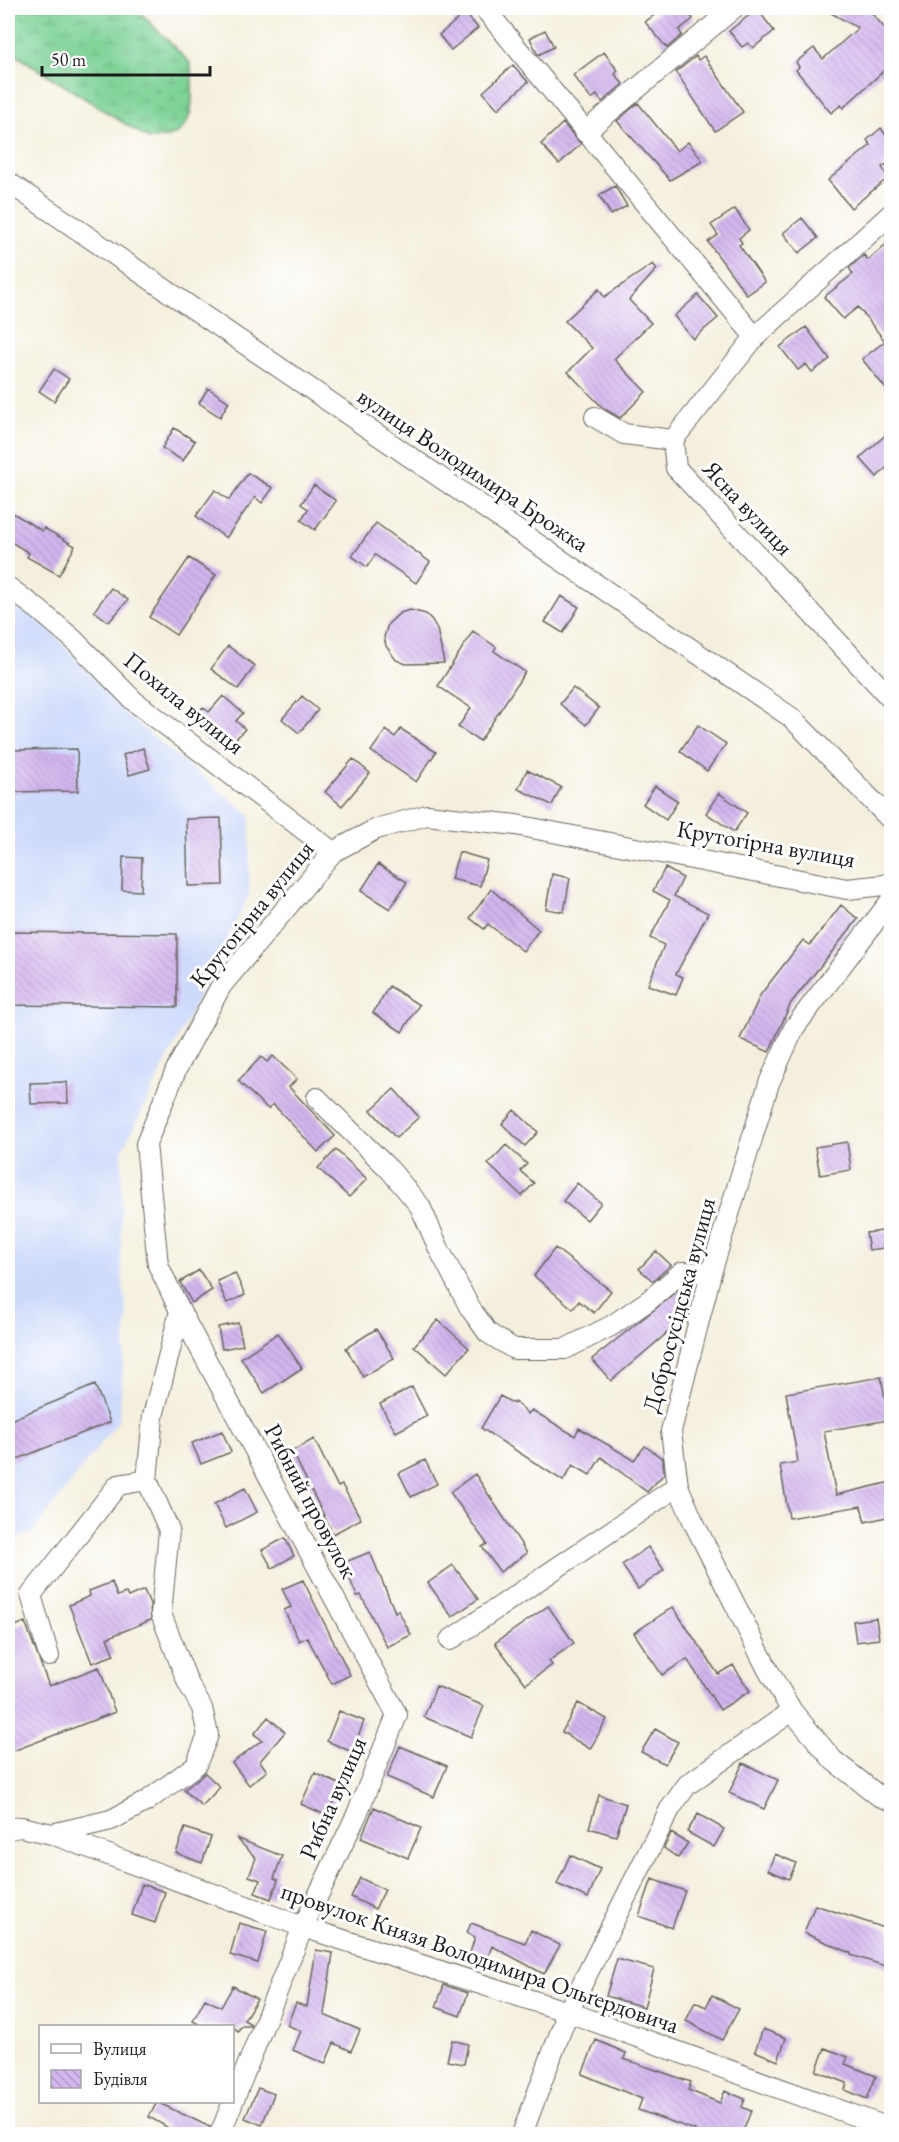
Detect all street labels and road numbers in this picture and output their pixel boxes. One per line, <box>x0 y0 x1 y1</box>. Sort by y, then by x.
street label: вулиця Володимира Брожка <box>351 380 595 559</box>
street label: Ясна вулиця <box>696 453 801 562</box>
street label: Похила вулиця <box>118 644 251 761</box>
street label: Крутогірна вулиця <box>674 813 858 875</box>
street label: Крутогірна вулиця <box>183 834 321 994</box>
street label: Добросусідська вулиця <box>635 1194 722 1416</box>
street label: Рибний провулок <box>258 1418 366 1584</box>
street label: Рибна вулиця <box>292 1731 373 1864</box>
street label: провулок Князя Володимира Ольґердовича <box>277 1875 684 2040</box>

